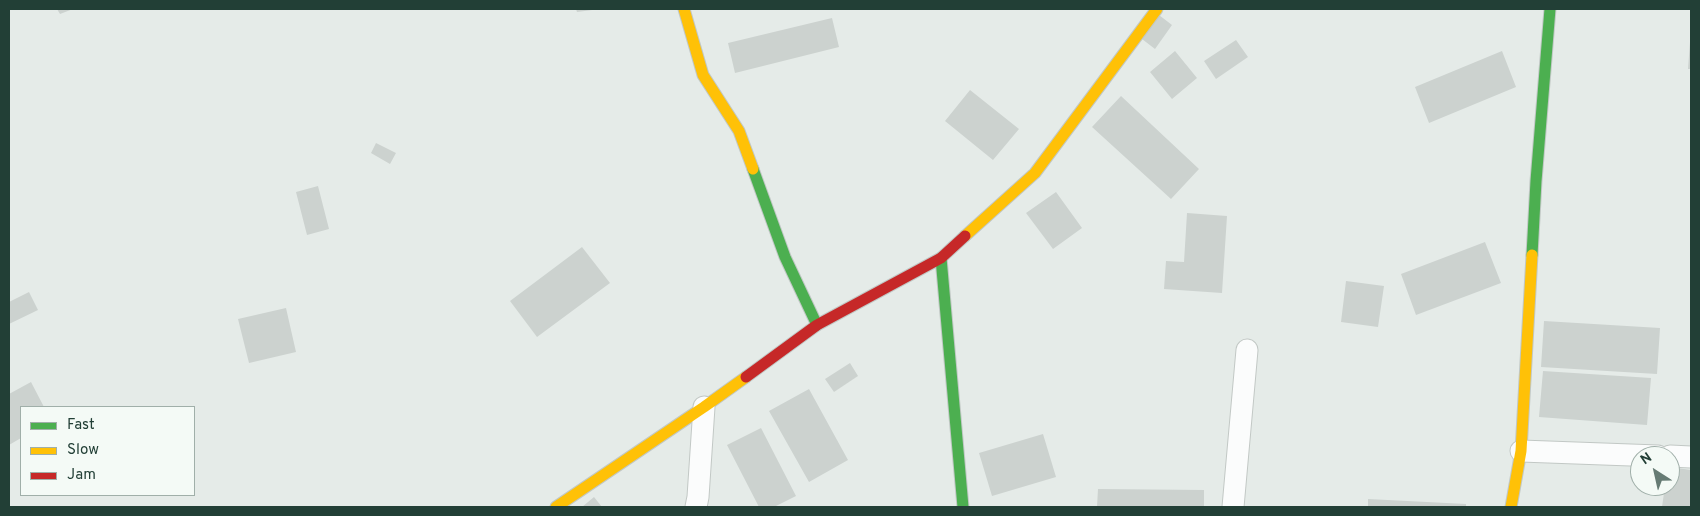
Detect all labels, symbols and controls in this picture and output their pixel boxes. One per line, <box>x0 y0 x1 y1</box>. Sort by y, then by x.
legend <box>20 406 195 496</box>
text: Fast <box>67 416 95 435</box>
text: Slow <box>67 441 99 460</box>
north arrow <box>1630 446 1680 496</box>
text: N <box>1638 449 1656 469</box>
text: Jam <box>67 466 96 485</box>

